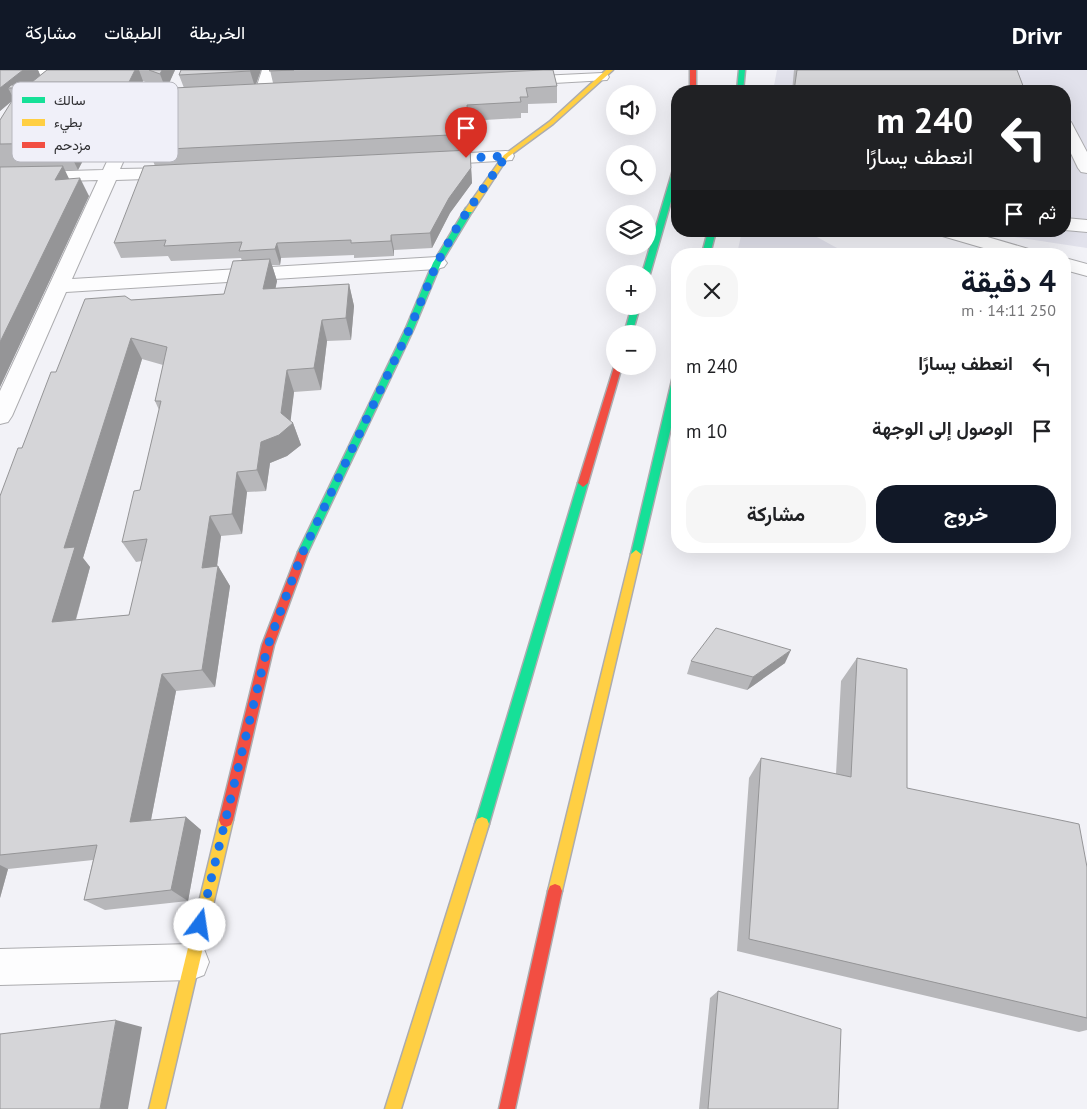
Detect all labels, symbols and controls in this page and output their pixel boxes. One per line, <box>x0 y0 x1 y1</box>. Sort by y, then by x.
text: Drivr <box>1012 20 1062 51</box>
text: مشاركة <box>25 21 76 44</box>
text: الطبقات <box>104 21 161 44</box>
text: الخريطة <box>189 21 245 44</box>
legend <box>12 82 178 162</box>
map controls <box>606 85 656 375</box>
button: sound <box>606 85 656 135</box>
text: سالك <box>54 91 85 109</box>
text: 240 m <box>876 97 973 143</box>
icon: left <box>991 105 1056 170</box>
pin <box>445 107 487 158</box>
text: بطيء <box>54 113 82 134</box>
icon: arrive <box>452 114 480 142</box>
text: مزدحم <box>54 136 91 154</box>
text: انعطف يسارًا <box>866 142 973 170</box>
button: search <box>606 145 656 195</box>
icon: arrive <box>1000 200 1028 228</box>
text: ثم <box>1038 200 1056 224</box>
button: layers <box>606 205 656 255</box>
text: 4 دقيقة <box>961 261 1056 300</box>
button: + <box>606 265 656 315</box>
button: close <box>686 265 738 317</box>
text: 250 m · 14:11 <box>961 300 1056 320</box>
button: − <box>606 325 656 375</box>
text: انعطف يسارًا <box>918 351 1013 375</box>
icon: left <box>1028 352 1056 380</box>
text: 240 m <box>686 354 738 378</box>
text: الوصول إلى الوجهة <box>872 416 1013 440</box>
icon: arrive <box>1028 417 1056 445</box>
text: 10 m <box>686 419 727 443</box>
button: مشاركة <box>686 485 866 543</box>
button: خروج <box>876 485 1056 543</box>
position arrow <box>173 898 225 950</box>

